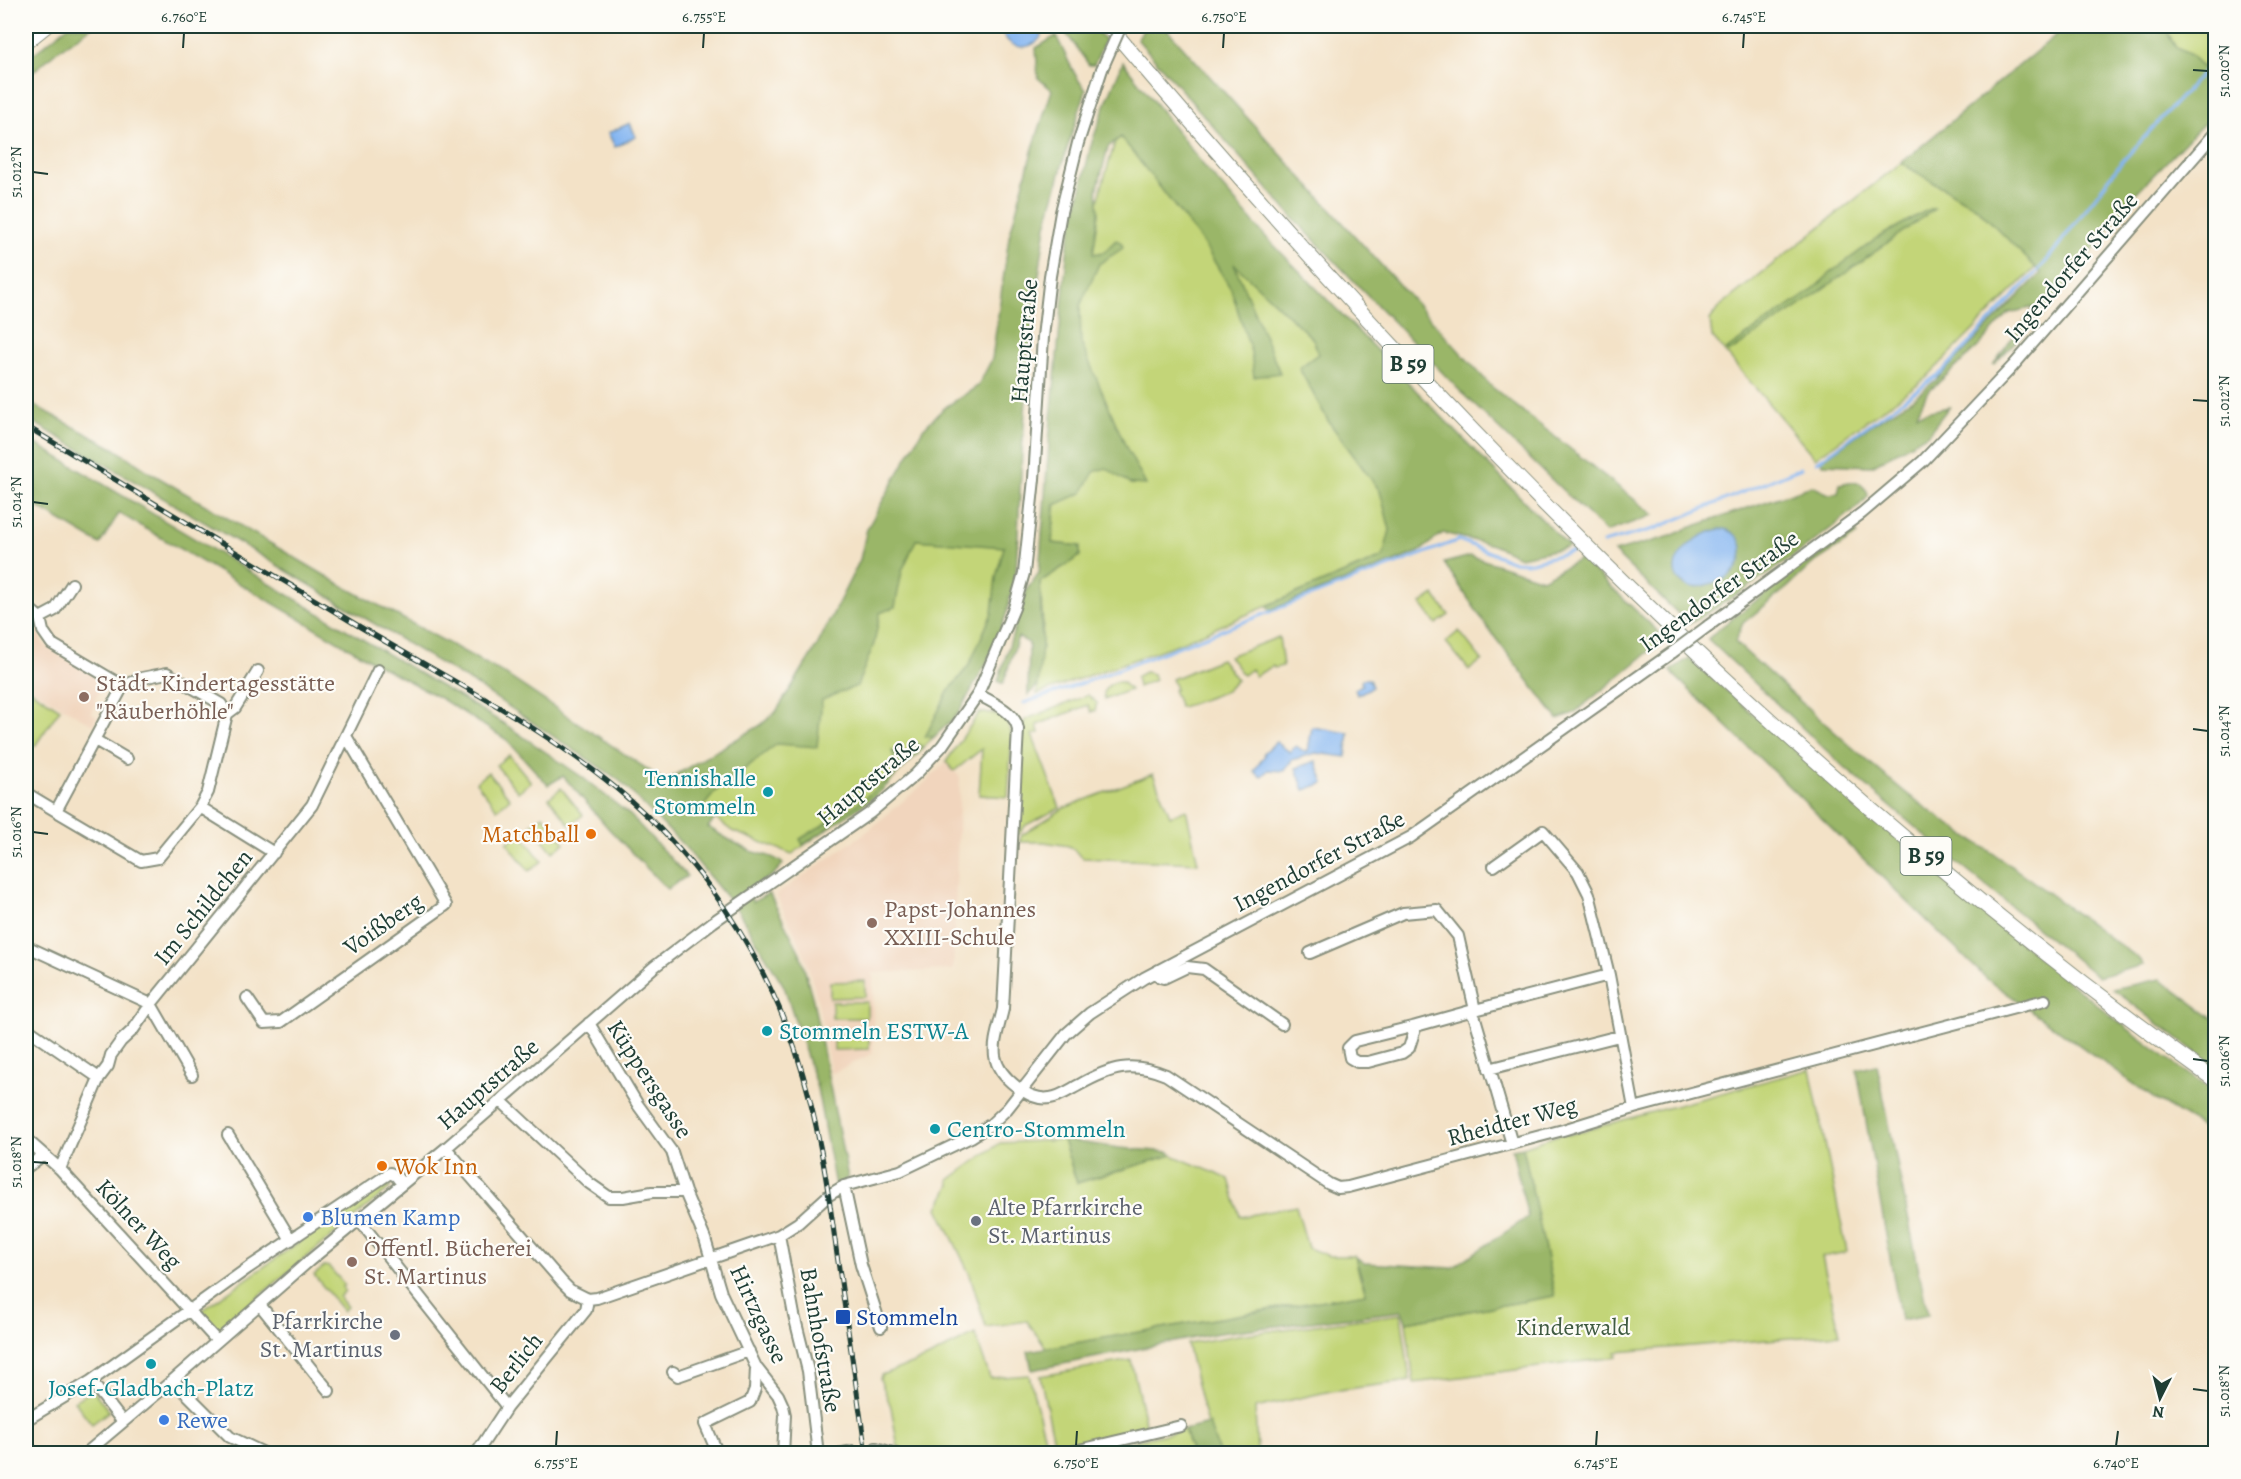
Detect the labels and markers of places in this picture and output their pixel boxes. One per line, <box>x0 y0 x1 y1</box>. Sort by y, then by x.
place label: Städt. Kindertagesstätte "Räuberhöhle" <box>96 667 335 727</box>
marker: Städt. Kindertagesstätte "Räuberhöhle" <box>77 690 91 704</box>
place label: Tennishalle Stommeln <box>644 762 756 822</box>
marker: Tennishalle Stommeln <box>761 785 775 799</box>
place label: Matchball <box>482 818 579 850</box>
marker: Matchball <box>584 827 598 841</box>
place label: Papst-Johannes XXIII-Schule <box>884 893 1036 953</box>
marker: Papst-Johannes XXIII-Schule <box>865 916 879 930</box>
place label: Stommeln ESTW-A <box>779 1015 969 1047</box>
marker: Stommeln ESTW-A <box>760 1024 774 1038</box>
place label: Centro-Stommeln <box>947 1113 1126 1145</box>
marker: Centro-Stommeln <box>928 1122 942 1136</box>
place label: Wok Inn <box>393 1150 478 1182</box>
marker: Wok Inn <box>375 1159 389 1173</box>
place label: Alte Pfarrkirche St. Martinus <box>987 1191 1143 1251</box>
place label: Blumen Kamp <box>320 1201 460 1233</box>
marker: Blumen Kamp <box>301 1210 315 1224</box>
marker: Alte Pfarrkirche St. Martinus <box>969 1214 983 1228</box>
place label: Öffentl. Bücherei St. Martinus <box>364 1232 532 1292</box>
marker: Öffentl. Bücherei St. Martinus <box>345 1255 359 1269</box>
place label: Stommeln <box>856 1301 958 1333</box>
place label: Pfarrkirche St. Martinus <box>260 1305 383 1365</box>
marker: Stommeln <box>834 1308 852 1326</box>
marker: Pfarrkirche St. Martinus <box>388 1328 402 1342</box>
marker: Josef-Gladbach-Platz <box>144 1357 158 1371</box>
place label: Josef-Gladbach-Platz <box>48 1372 254 1404</box>
place label: Rewe <box>176 1404 228 1436</box>
marker: Rewe <box>157 1413 171 1427</box>

